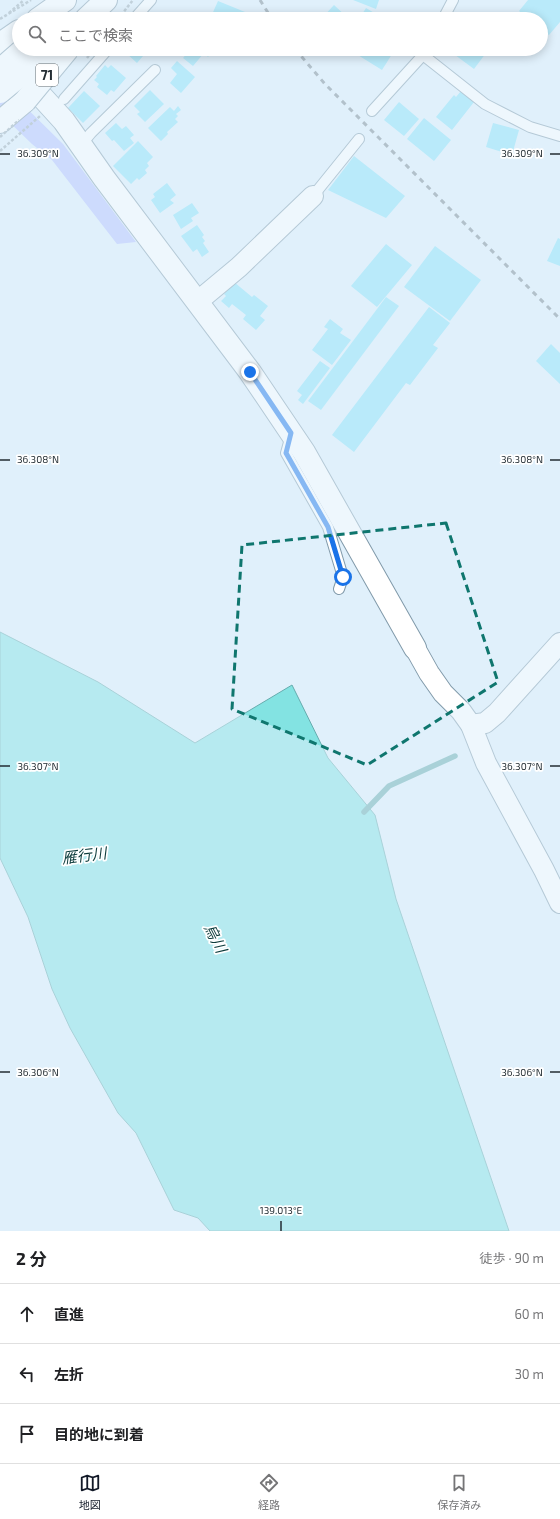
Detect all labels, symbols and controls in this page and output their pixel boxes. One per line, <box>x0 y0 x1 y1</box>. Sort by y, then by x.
search box <box>12 12 548 56</box>
icon: search <box>26 23 48 45</box>
text: ここで検索 <box>58 26 133 44</box>
road number: 71 <box>36 64 58 86</box>
text: 36.309°N <box>17 147 59 159</box>
text: 36.309°N <box>501 147 543 159</box>
route end <box>241 363 259 381</box>
text: 36.308°N <box>17 453 59 465</box>
text: 36.308°N <box>501 453 543 465</box>
route start <box>334 568 352 586</box>
text: 36.307°N <box>18 760 58 772</box>
text: 36.307°N <box>502 760 542 772</box>
water label: 雁行川 <box>61 843 109 867</box>
water label: 烏川 <box>201 921 232 957</box>
text: 36.306°N <box>17 1066 59 1078</box>
text: 36.306°N <box>501 1066 543 1078</box>
text: 139.013°E <box>260 1204 303 1216</box>
text: 2 分 <box>16 1248 47 1268</box>
text: 徒歩 · 90 m <box>480 1250 544 1266</box>
icon: ahead <box>16 1303 38 1325</box>
text: 直進 <box>54 1305 84 1323</box>
text: 60 m <box>514 1306 544 1322</box>
icon: left <box>16 1363 38 1385</box>
text: 左折 <box>54 1365 84 1383</box>
text: 30 m <box>515 1366 544 1382</box>
icon: arrive <box>16 1423 38 1445</box>
text: 目的地に到着 <box>54 1425 144 1443</box>
tab: 地図 <box>79 1472 101 1512</box>
tab: 経路 <box>258 1472 280 1512</box>
tab: 保存済み <box>437 1472 481 1512</box>

